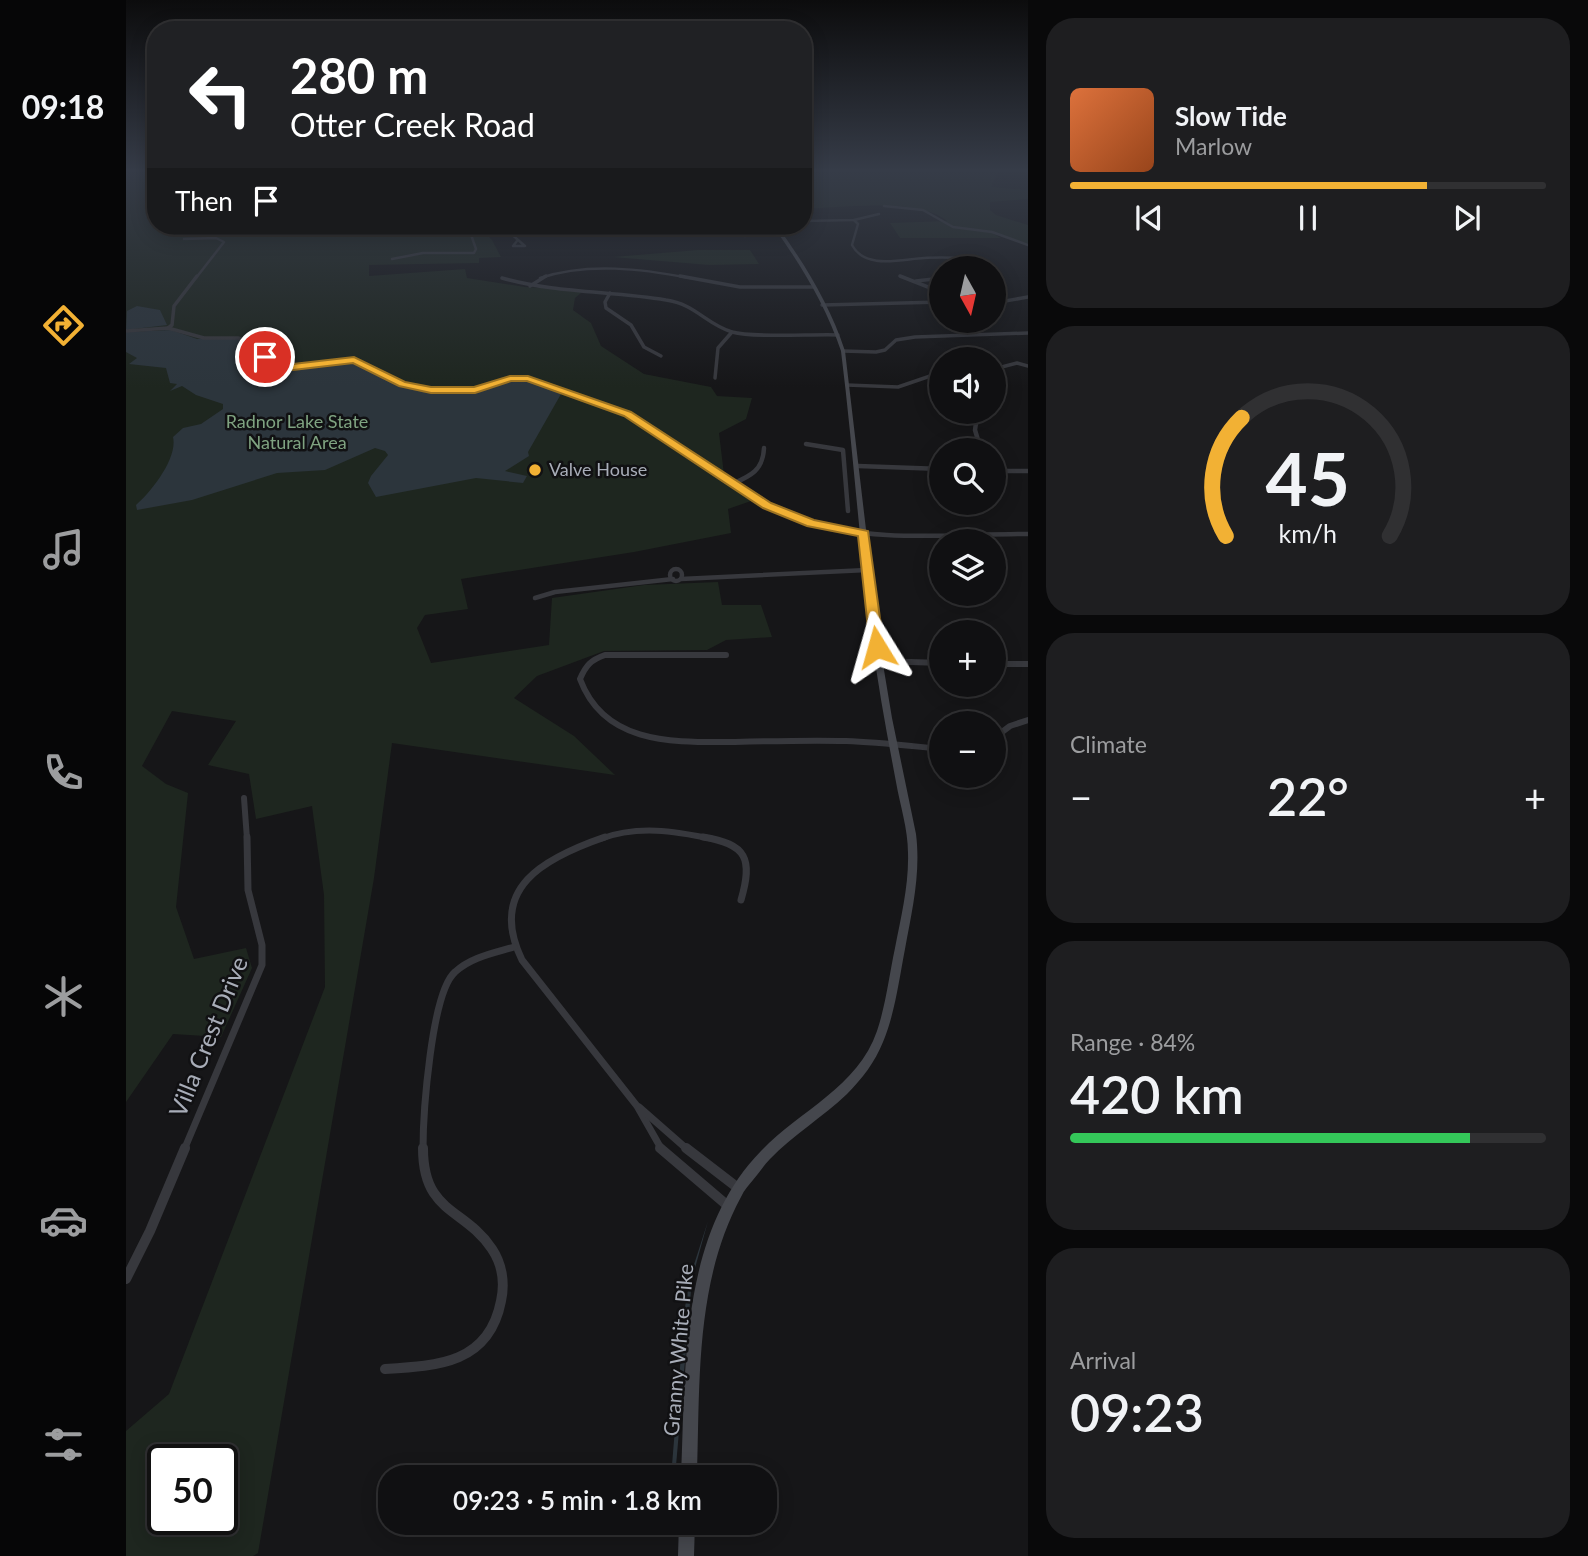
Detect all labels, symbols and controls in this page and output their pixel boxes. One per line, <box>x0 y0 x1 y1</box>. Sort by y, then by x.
text: 280 m <box>290 46 428 104</box>
icon: left <box>175 49 266 140</box>
text: 09:18 <box>22 87 104 126</box>
text: Slow Tide <box>1175 100 1287 132</box>
text: Otter Creek Road <box>290 105 535 144</box>
text: Marlow <box>1175 132 1252 160</box>
icon: arrive <box>247 182 285 220</box>
text: Then <box>175 185 233 217</box>
icon: previous <box>1130 199 1168 237</box>
icon: pause <box>1289 199 1327 237</box>
icon: next <box>1448 199 1486 237</box>
north arrow <box>929 256 1006 332</box>
map controls <box>929 256 1006 788</box>
icon: directions <box>39 301 88 350</box>
pin <box>235 327 295 387</box>
icon: arrive <box>246 338 284 376</box>
button: sound <box>929 347 1006 424</box>
park label: Radnor Lake State Natural Area <box>226 410 368 453</box>
text: 45 <box>1266 435 1350 523</box>
button: search <box>929 438 1006 515</box>
place label: Valve House <box>549 458 647 480</box>
marker: Valve House <box>527 462 543 478</box>
text: km/h <box>1279 518 1337 548</box>
icon: music <box>39 525 88 574</box>
button: layers <box>929 529 1006 606</box>
position arrow <box>840 610 914 684</box>
button: + <box>929 620 1006 697</box>
button: − <box>929 711 1006 788</box>
text: Climate <box>1070 730 1147 758</box>
icon: phone <box>39 748 88 797</box>
text: 22° <box>1267 765 1349 827</box>
text: − <box>1070 774 1092 820</box>
text: + <box>1524 774 1546 820</box>
street label: Villa Crest Drive <box>162 952 253 1121</box>
icon: climate <box>39 972 88 1021</box>
text: Range · 84% <box>1070 1028 1195 1056</box>
text: 420 km <box>1070 1063 1244 1125</box>
icon: car <box>39 1196 88 1245</box>
street label: Granny White Pike <box>658 1263 697 1437</box>
text: Arrival <box>1070 1346 1136 1374</box>
text: 09:23 <box>1070 1381 1204 1443</box>
icon: filters <box>39 1420 88 1469</box>
speed limit sign: 50 <box>147 1444 238 1535</box>
text: 09:23 · 5 min · 1.8 km <box>453 1484 702 1516</box>

